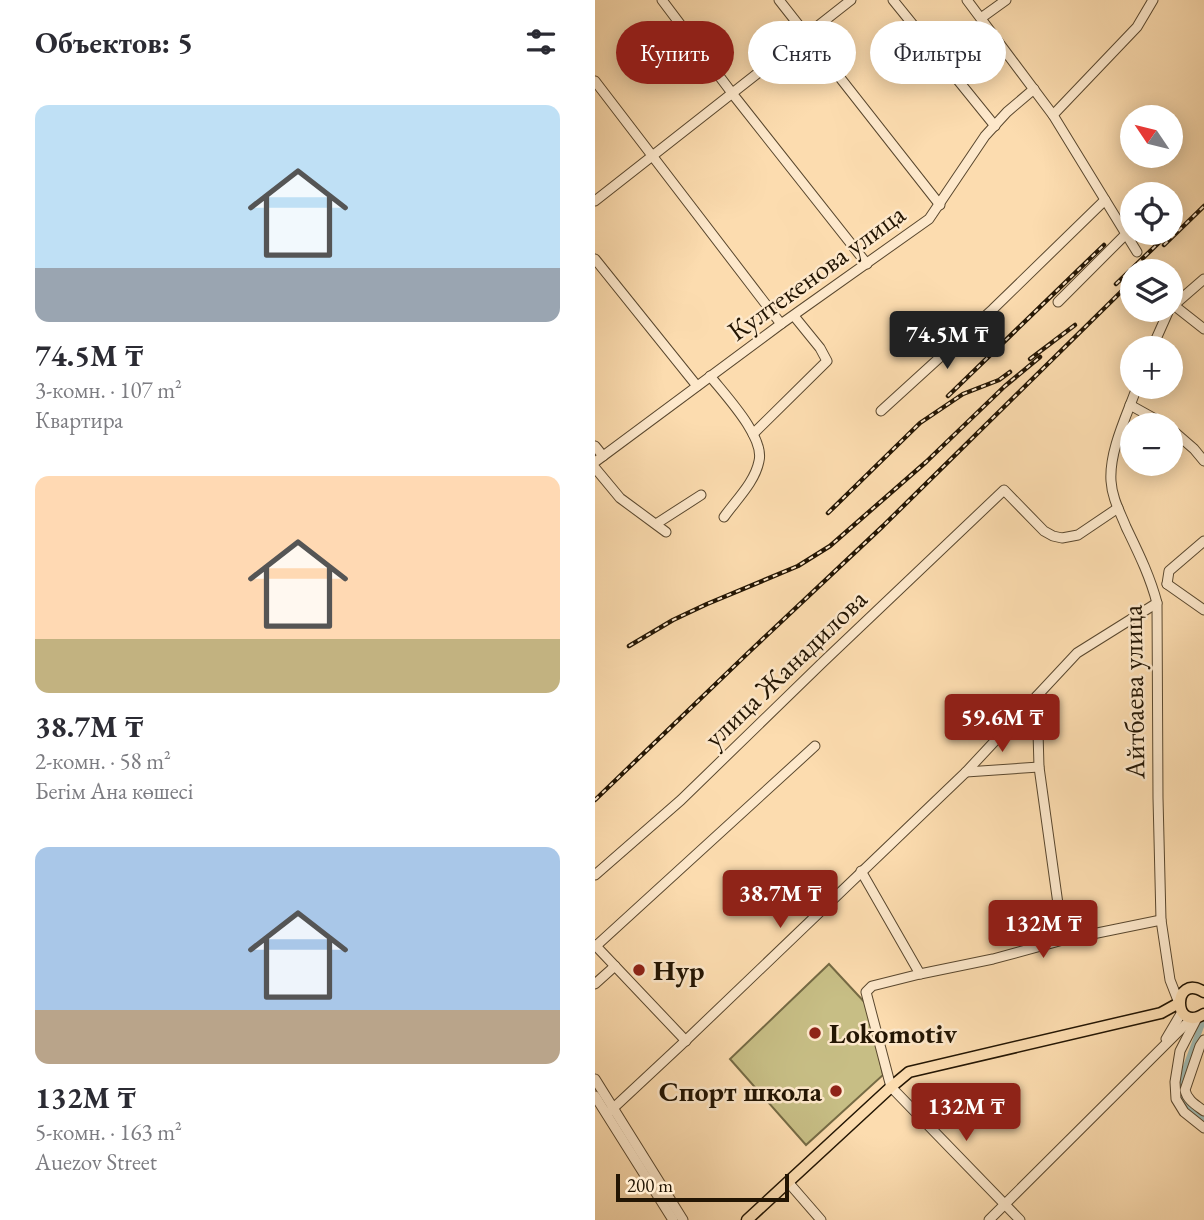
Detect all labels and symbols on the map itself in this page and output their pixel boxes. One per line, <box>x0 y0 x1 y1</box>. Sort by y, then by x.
north arrow <box>1120 105 1183 168</box>
street label: Култекенова улица <box>720 195 913 349</box>
pin: 74.5M ₸ <box>882 312 1012 371</box>
street label: улица Жанадилова <box>696 580 875 755</box>
street label: Айтбаева улица <box>1113 604 1153 781</box>
pin: 59.6M ₸ <box>937 694 1067 754</box>
pin: 38.7M ₸ <box>715 870 845 930</box>
pin: 132M ₸ <box>986 900 1100 960</box>
place label: Нур <box>653 952 704 988</box>
marker: Нур <box>631 962 647 978</box>
place label: Lokomotiv <box>829 1015 958 1051</box>
marker: Lokomotiv <box>807 1025 823 1041</box>
place label: Спорт школа <box>659 1073 823 1109</box>
marker: Спорт школа <box>828 1083 844 1099</box>
pin: 132M ₸ <box>909 1084 1023 1143</box>
scale bar <box>616 1171 789 1203</box>

